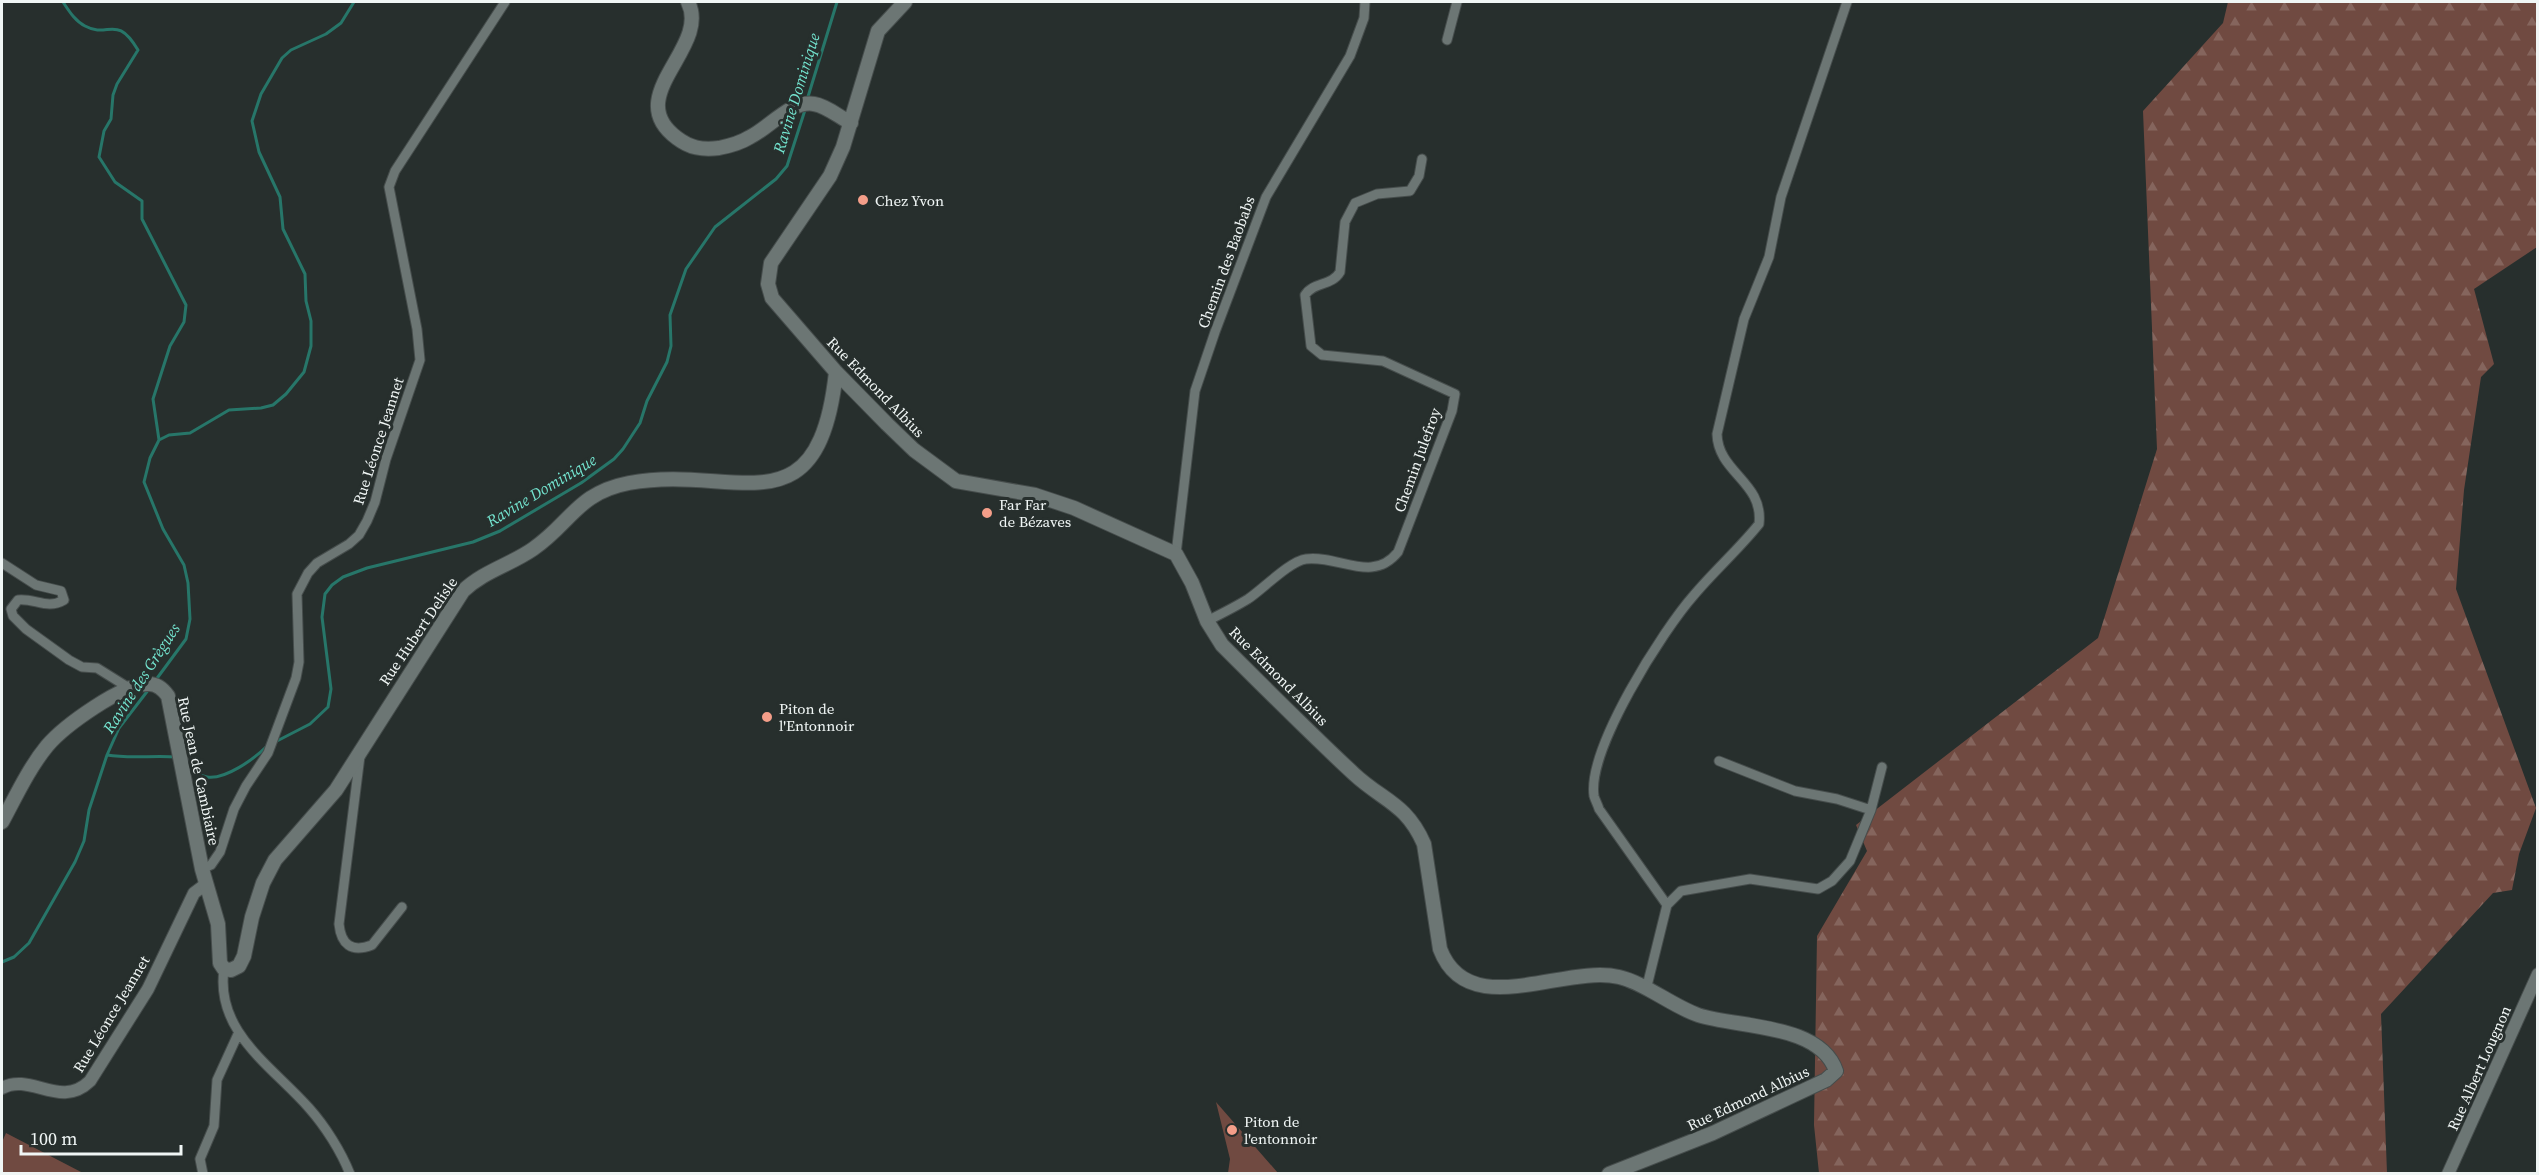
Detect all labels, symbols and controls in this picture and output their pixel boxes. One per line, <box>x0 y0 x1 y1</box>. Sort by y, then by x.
water label: Ravine Dominique <box>767 30 825 157</box>
place label: Chez Yvon <box>875 190 944 211</box>
marker: Chez Yvon <box>856 193 870 207</box>
street label: Chemin des Baobabs <box>1192 193 1260 331</box>
street label: Rue Edmond Albius <box>822 332 930 442</box>
street label: Rue Léonce Jeannet <box>347 374 409 507</box>
street label: Chemin Julefroy <box>1388 405 1446 515</box>
water label: Ravine Dominique <box>481 448 600 532</box>
place label: Far Far de Bézaves <box>999 494 1071 532</box>
marker: Far Far de Bézaves <box>980 506 994 520</box>
street label: Rue Hubert Delisle <box>374 572 462 689</box>
water label: Ravine des Grègues <box>97 619 185 738</box>
street label: Rue Edmond Albius <box>1225 622 1333 730</box>
street label: Rue Jean de Cambiaire <box>173 695 225 848</box>
place label: Piton de l'Entonnoir <box>779 698 855 736</box>
marker: Piton de l'Entonnoir <box>760 710 774 724</box>
street label: Rue Léonce Jeannet <box>68 952 154 1076</box>
street label: Rue Albert Lougnon <box>2442 1002 2516 1134</box>
street label: Rue Edmond Albius <box>1683 1060 1813 1136</box>
place label: Piton de l'entonnoir <box>1244 1111 1318 1149</box>
scale bar <box>21 1118 182 1156</box>
marker: Piton de l'entonnoir <box>1225 1123 1239 1137</box>
text: 100 m <box>30 1126 77 1151</box>

